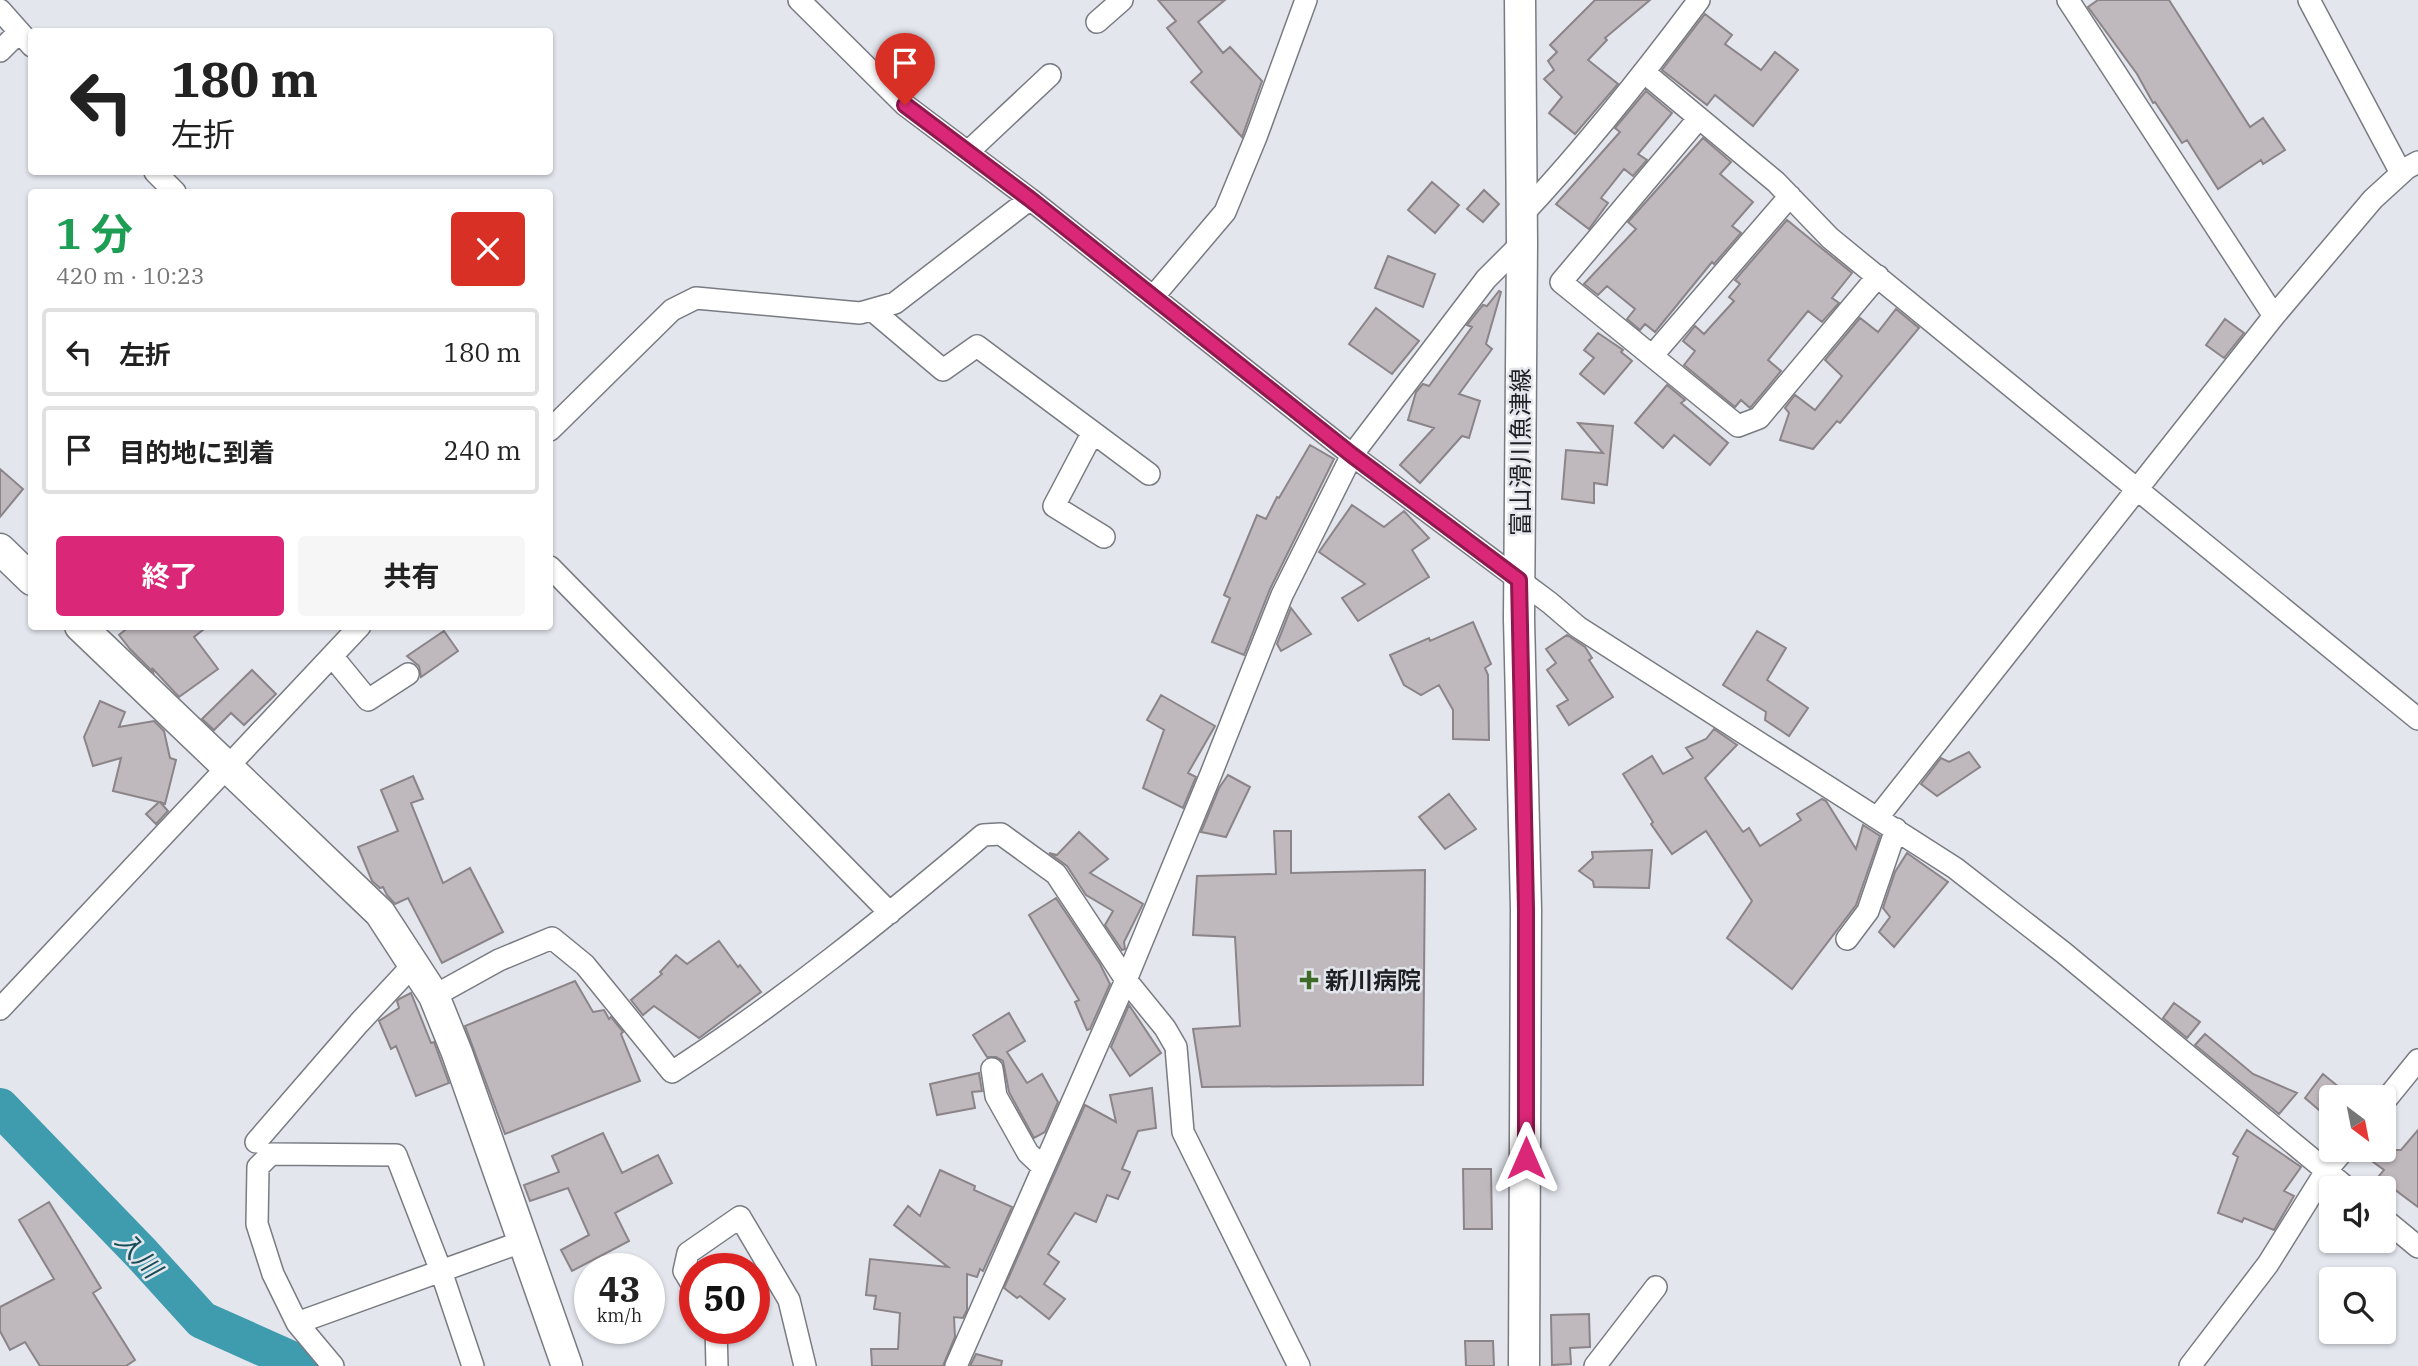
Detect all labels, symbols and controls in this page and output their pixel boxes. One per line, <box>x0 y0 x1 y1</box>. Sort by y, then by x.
pin <box>875 33 935 105</box>
icon: arrive <box>886 44 924 82</box>
text: 180 m <box>171 47 318 110</box>
icon: left <box>56 56 147 147</box>
text: 左折 <box>171 113 235 155</box>
text: 1 分 <box>56 206 133 261</box>
button: close <box>451 212 525 286</box>
text: 420 m · 10:23 <box>56 260 205 290</box>
icon: left <box>60 333 98 371</box>
text: 180 m <box>443 335 521 369</box>
text: 左折 <box>119 337 171 371</box>
street label: 富山滑川魚津線 <box>1504 368 1536 536</box>
icon: arrive <box>60 431 98 469</box>
text: 240 m <box>443 433 521 467</box>
text: 目的地に到着 <box>119 435 275 469</box>
button: 終了 <box>56 536 284 616</box>
button: 共有 <box>298 536 525 616</box>
place label: 新川病院 <box>1325 964 1421 996</box>
marker: 新川病院 <box>1299 970 1319 990</box>
north arrow <box>2319 1085 2396 1162</box>
map controls <box>2319 1085 2396 1344</box>
position arrow <box>1489 1121 1563 1195</box>
button: sound <box>2319 1176 2396 1253</box>
water label: 入川 <box>109 1223 171 1287</box>
speed limit sign: 50 <box>679 1253 770 1344</box>
text: 43 <box>598 1266 641 1312</box>
button: search <box>2319 1267 2396 1344</box>
text: km/h <box>597 1304 642 1327</box>

